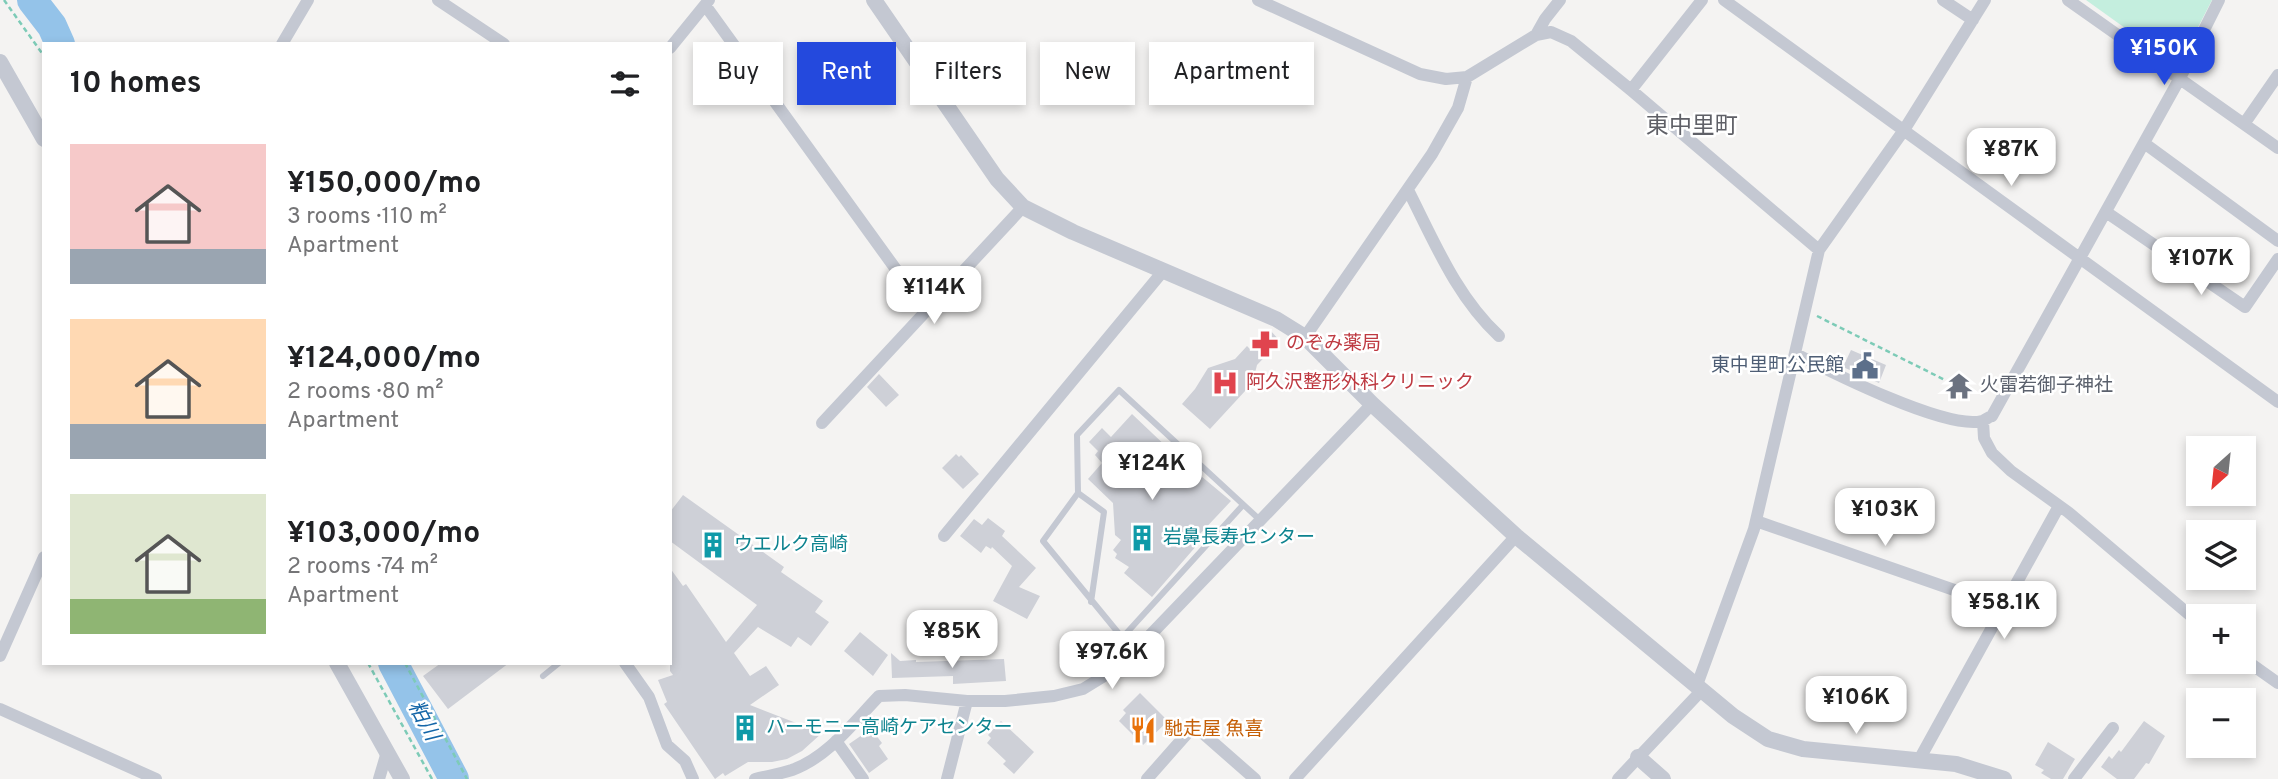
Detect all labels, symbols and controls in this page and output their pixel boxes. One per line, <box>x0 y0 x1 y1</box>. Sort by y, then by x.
pin: ¥150K <box>2115 28 2213 87</box>
text: ¥150K <box>2130 35 2198 64</box>
chip: Buy <box>693 42 783 105</box>
chip: Rent <box>797 42 896 105</box>
chip: Filters <box>910 42 1026 105</box>
chip: New <box>1040 42 1135 105</box>
chip: Apartment <box>1149 42 1314 105</box>
icon: filters <box>606 65 644 103</box>
text: 10 homes <box>70 66 201 103</box>
district label: 東中里町 <box>1646 113 1738 142</box>
pin: ¥87K <box>1970 128 2052 188</box>
text: ¥87K <box>1983 136 2039 165</box>
text: ¥150,000/mo <box>287 166 481 203</box>
icon: home <box>126 172 210 256</box>
text: 3 rooms · 110 m² <box>287 203 447 232</box>
text: Apartment <box>287 232 399 261</box>
pin: ¥107K <box>2152 238 2250 297</box>
text: ¥107K <box>2168 245 2234 274</box>
pin: ¥114K <box>885 266 983 326</box>
text: ¥114K <box>902 274 966 303</box>
pharmacy icon: のぞみ薬局 <box>1250 329 1280 359</box>
place label: のぞみ薬局 <box>1286 332 1381 356</box>
text: ¥124,000/mo <box>287 341 481 378</box>
icon: home <box>126 347 210 431</box>
public building icon: 東中里町公民館 <box>1850 351 1880 381</box>
place label: 東中里町公民館 <box>1711 354 1844 378</box>
hospital icon: 阿久沢整形外科クリニック <box>1210 368 1240 398</box>
place label: 阿久沢整形外科クリニック <box>1246 371 1474 395</box>
temple icon: 火雷若御子神社 <box>1944 371 1974 401</box>
place label: 火雷若御子神社 <box>1980 374 2113 398</box>
text: 2 rooms · 80 m² <box>287 378 444 407</box>
text: Apartment <box>287 407 399 436</box>
north arrow <box>2186 436 2256 506</box>
map controls <box>2186 436 2256 758</box>
pin: ¥124K <box>1103 442 1201 502</box>
text: ¥124K <box>1118 450 1186 479</box>
pin: ¥103K <box>1836 489 1934 548</box>
text: ¥103K <box>1851 496 1919 525</box>
text: ¥103,000/mo <box>287 516 480 553</box>
button: layers <box>2186 520 2256 590</box>
icon: home <box>126 522 210 606</box>
building icon: 岩鼻長寿センター <box>1127 523 1157 553</box>
place label: 岩鼻長寿センター <box>1163 526 1315 550</box>
building icon: ウエルク高崎 <box>698 530 728 560</box>
place label: ウエルク高崎 <box>734 533 848 557</box>
text: 2 rooms · 74 m² <box>287 553 438 582</box>
text: Apartment <box>287 582 399 611</box>
pin: ¥58.1K <box>1947 582 2061 641</box>
text: ¥58.1K <box>1968 589 2040 618</box>
button: + <box>2186 604 2256 674</box>
pin: ¥85K <box>911 610 993 670</box>
text: ¥85K <box>923 618 981 647</box>
pin: ¥97.6K <box>1055 632 1169 691</box>
text: ¥97.6K <box>1075 639 1149 668</box>
pin: ¥106K <box>1807 676 1905 736</box>
text: ¥106K <box>1822 684 1890 713</box>
button: − <box>2186 688 2256 758</box>
water label: 粕川 <box>401 696 446 748</box>
building icon: ハーモニー高崎ケアセンター <box>730 713 760 743</box>
restaurant icon: 馳走屋 魚喜 <box>1128 715 1158 745</box>
place label: ハーモニー高崎ケアセンター <box>766 716 1013 740</box>
place label: 馳走屋 魚喜 <box>1164 718 1263 742</box>

